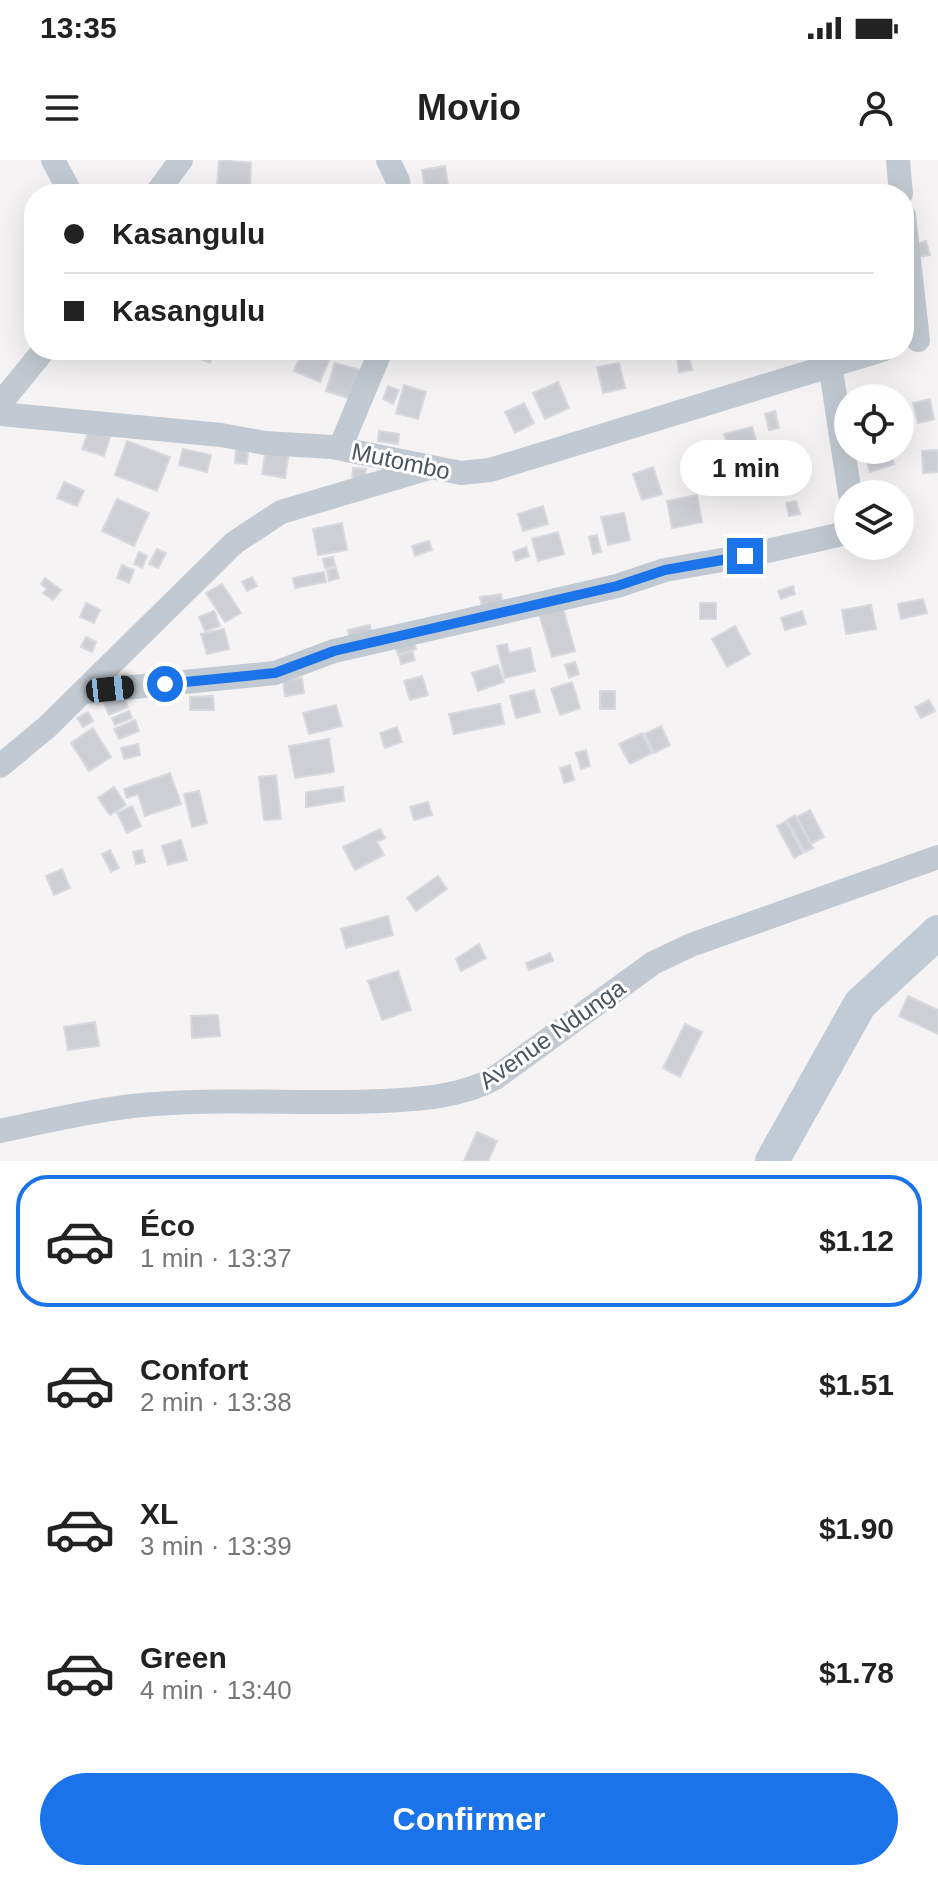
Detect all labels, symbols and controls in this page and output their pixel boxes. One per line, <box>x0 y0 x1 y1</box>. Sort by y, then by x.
text: 13:35 <box>40 11 117 44</box>
icon: menu <box>40 86 84 130</box>
icon: person <box>854 86 898 130</box>
text: Movio <box>417 87 521 128</box>
text: Kasangulu <box>112 217 265 250</box>
text: Kasangulu <box>112 294 265 327</box>
map controls <box>834 384 914 560</box>
button: locate <box>834 384 914 464</box>
street label: Mutombo <box>349 437 453 485</box>
callout: 1 min <box>679 440 811 496</box>
text: 1 min <box>712 453 780 483</box>
button: layers <box>834 480 914 560</box>
route end <box>727 538 763 574</box>
route start <box>147 666 183 702</box>
car <box>85 675 135 703</box>
street label: Avenue Ndunga <box>474 973 631 1094</box>
icon: car <box>44 1205 116 1277</box>
text: Éco <box>140 1209 195 1242</box>
text: $1.12 <box>819 1224 894 1257</box>
text: 1 min · 13:37 <box>140 1243 292 1273</box>
icon: car <box>44 1349 116 1421</box>
text: Confort <box>140 1353 248 1386</box>
text: $1.51 <box>819 1368 894 1401</box>
text: 2 min · 13:38 <box>140 1387 292 1417</box>
icon: car <box>44 1493 116 1565</box>
text: XL <box>140 1497 178 1530</box>
text: $1.90 <box>819 1512 894 1545</box>
text: 3 min · 13:39 <box>140 1531 292 1561</box>
icon: car <box>44 1637 116 1709</box>
text: Green <box>140 1641 227 1674</box>
text: $1.78 <box>819 1656 894 1689</box>
text: 4 min · 13:40 <box>140 1675 292 1705</box>
button: Confirmer <box>40 1773 898 1865</box>

